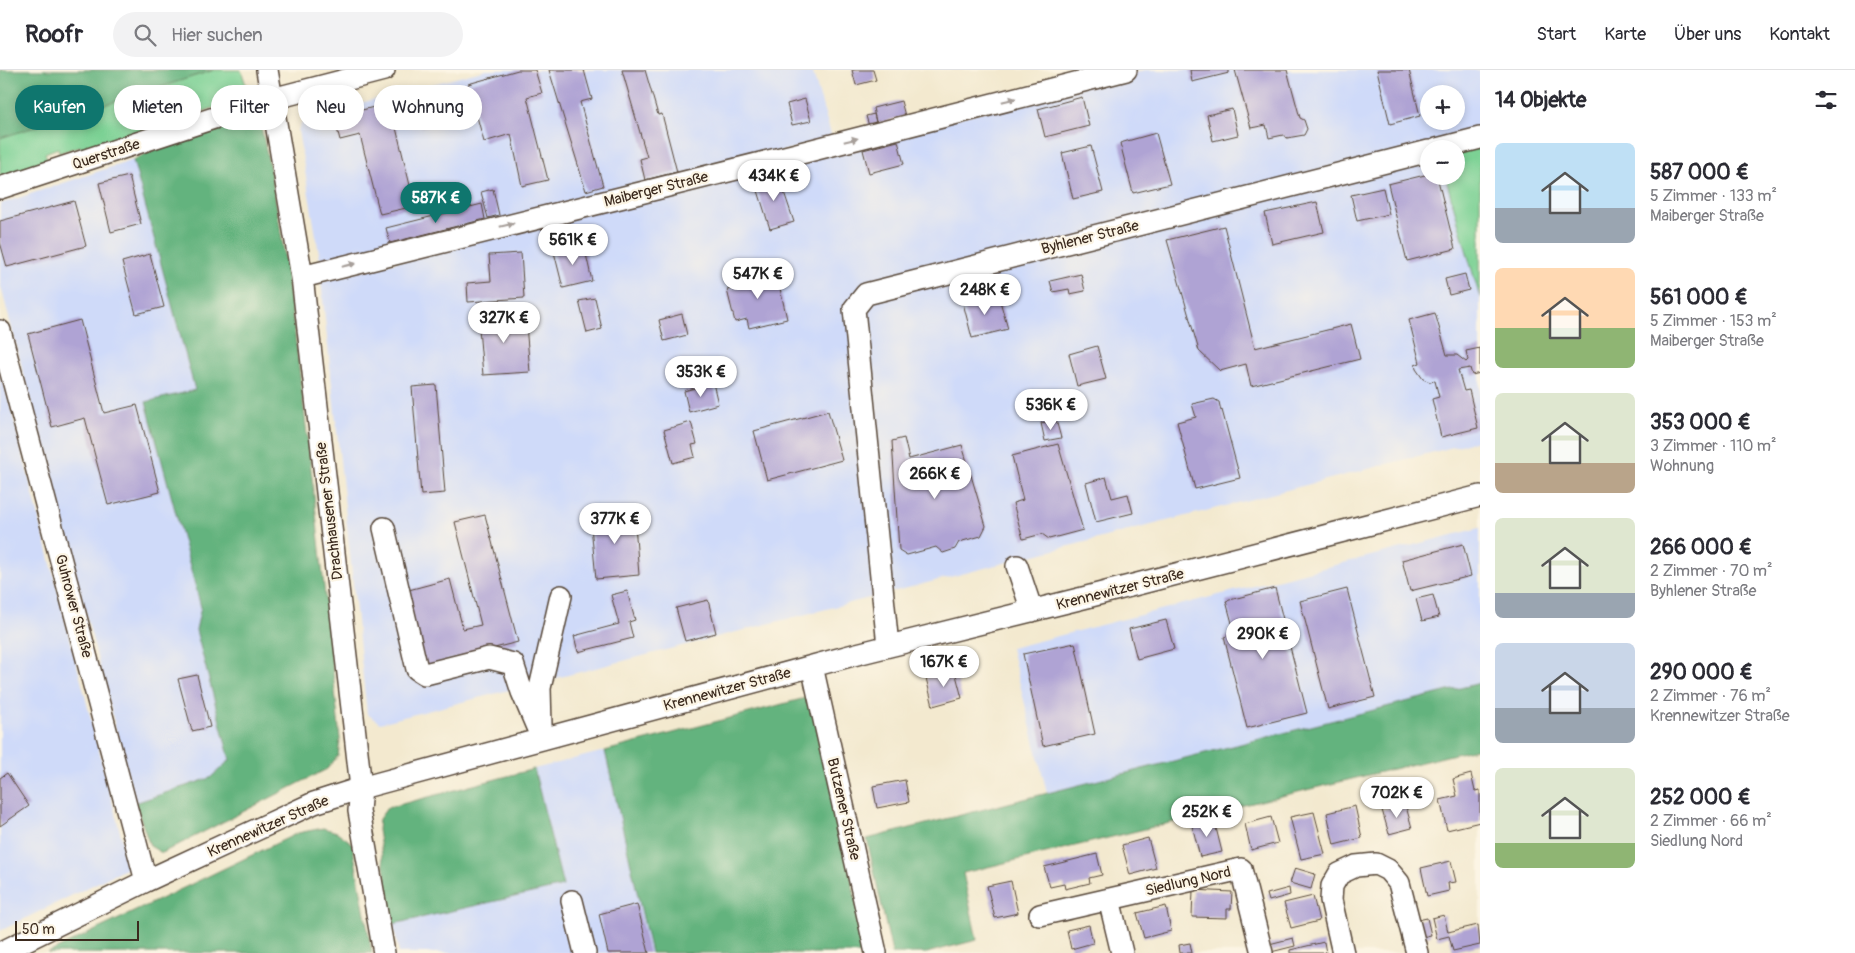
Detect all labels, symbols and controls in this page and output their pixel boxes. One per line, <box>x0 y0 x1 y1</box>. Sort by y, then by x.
search box <box>113 12 463 57</box>
text: Roofr <box>25 20 83 49</box>
icon: search <box>131 21 159 49</box>
text: Hier suchen <box>171 23 263 47</box>
text: Start <box>1536 23 1576 46</box>
text: Karte <box>1604 23 1646 46</box>
text: Über uns <box>1674 23 1741 46</box>
text: Kontakt <box>1769 23 1830 46</box>
chip: Kaufen <box>15 85 104 130</box>
chip: Mieten <box>114 85 201 130</box>
chip: Filter <box>211 85 288 130</box>
chip: Neu <box>298 85 364 130</box>
chip: Wohnung <box>374 85 482 130</box>
map controls <box>1420 85 1465 185</box>
button: + <box>1420 85 1465 130</box>
icon: filters <box>1812 86 1840 114</box>
text: 14 Objekte <box>1495 87 1586 114</box>
one-way arrow <box>1001 96 1016 104</box>
street label: Querstraße <box>70 134 143 174</box>
one-way arrow <box>844 136 859 144</box>
button: − <box>1420 140 1465 185</box>
text: 587 000 € <box>1650 159 1749 186</box>
pin: 434K € <box>733 160 815 202</box>
icon: home <box>1535 163 1595 223</box>
text: 434K € <box>748 166 800 186</box>
street label: Maiberger Straße <box>602 167 711 212</box>
pin: 587K € <box>395 182 477 224</box>
text: 5 Zimmer · 133 m² <box>1650 186 1777 206</box>
text: 587K € <box>412 188 460 208</box>
text: Maiberger Straße <box>1650 206 1764 226</box>
street label: Byhlener Straße <box>1039 216 1141 259</box>
one-way arrow <box>499 221 514 229</box>
pin: 561K € <box>532 224 614 266</box>
text: 561K € <box>549 230 597 250</box>
pin: 547K € <box>717 258 799 300</box>
one-way arrow <box>342 261 357 269</box>
text: 547K € <box>733 264 783 284</box>
pin: 248K € <box>944 274 1026 316</box>
text: 248K € <box>960 280 1010 300</box>
text: 561 000 € <box>1650 284 1748 311</box>
icon: home <box>1535 288 1595 348</box>
pin: 327K € <box>463 302 545 344</box>
text: 327K € <box>479 308 529 328</box>
text: 5 Zimmer · 153 m² <box>1650 311 1777 331</box>
text: Maiberger Straße <box>1650 331 1764 351</box>
pin: 353K € <box>660 356 742 398</box>
text: 353K € <box>676 362 726 382</box>
pin: 536K € <box>1010 388 1092 431</box>
text: 536K € <box>1026 395 1076 415</box>
text: 353 000 € <box>1650 409 1751 436</box>
icon: home <box>1535 413 1595 473</box>
text: 3 Zimmer · 110 m² <box>1650 436 1777 456</box>
street label: Drachhausener Straße <box>312 440 347 581</box>
text: Wohnung <box>1650 456 1714 476</box>
pin: 266K € <box>894 458 976 500</box>
text: 266K € <box>909 464 961 484</box>
pin: 377K € <box>574 502 656 545</box>
text: 377K € <box>590 509 640 529</box>
text: 266 000 € <box>1650 534 1752 561</box>
icon: home <box>1535 538 1595 598</box>
street label: Guhrower Straße <box>51 552 97 661</box>
text: 2 Zimmer · 70 m² <box>1650 561 1772 581</box>
street label: Krennewitzer Straße <box>1054 564 1187 615</box>
text: Byhlener Straße <box>1650 581 1756 601</box>
pin: 290K € <box>1222 618 1304 660</box>
text: 290K € <box>1237 624 1289 644</box>
pin: 167K € <box>903 646 985 688</box>
text: 167K € <box>920 652 968 672</box>
text: 290 000 € <box>1650 659 1753 686</box>
street label: Krennewitzer Straße <box>661 663 793 716</box>
icon: home <box>1535 663 1595 723</box>
text: 2 Zimmer · 76 m² <box>1650 686 1771 706</box>
text: Krennewitzer Straße <box>1650 706 1790 726</box>
street label: Butzener Straße <box>823 756 865 863</box>
pin: 702K € <box>1356 776 1438 819</box>
text: 702K € <box>1371 783 1423 803</box>
text: 252 000 € <box>1650 784 1751 811</box>
icon: home <box>1535 788 1595 848</box>
street label: Krennewitzer Straße <box>205 791 332 862</box>
pin: 252K € <box>1166 796 1248 838</box>
text: 252K € <box>1182 802 1232 822</box>
text: 2 Zimmer · 66 m² <box>1650 811 1772 831</box>
text: Siedlung Nord <box>1650 831 1743 851</box>
street label: Siedlung Nord <box>1144 862 1233 901</box>
scale bar <box>15 918 139 941</box>
text: 50 m <box>22 921 55 938</box>

